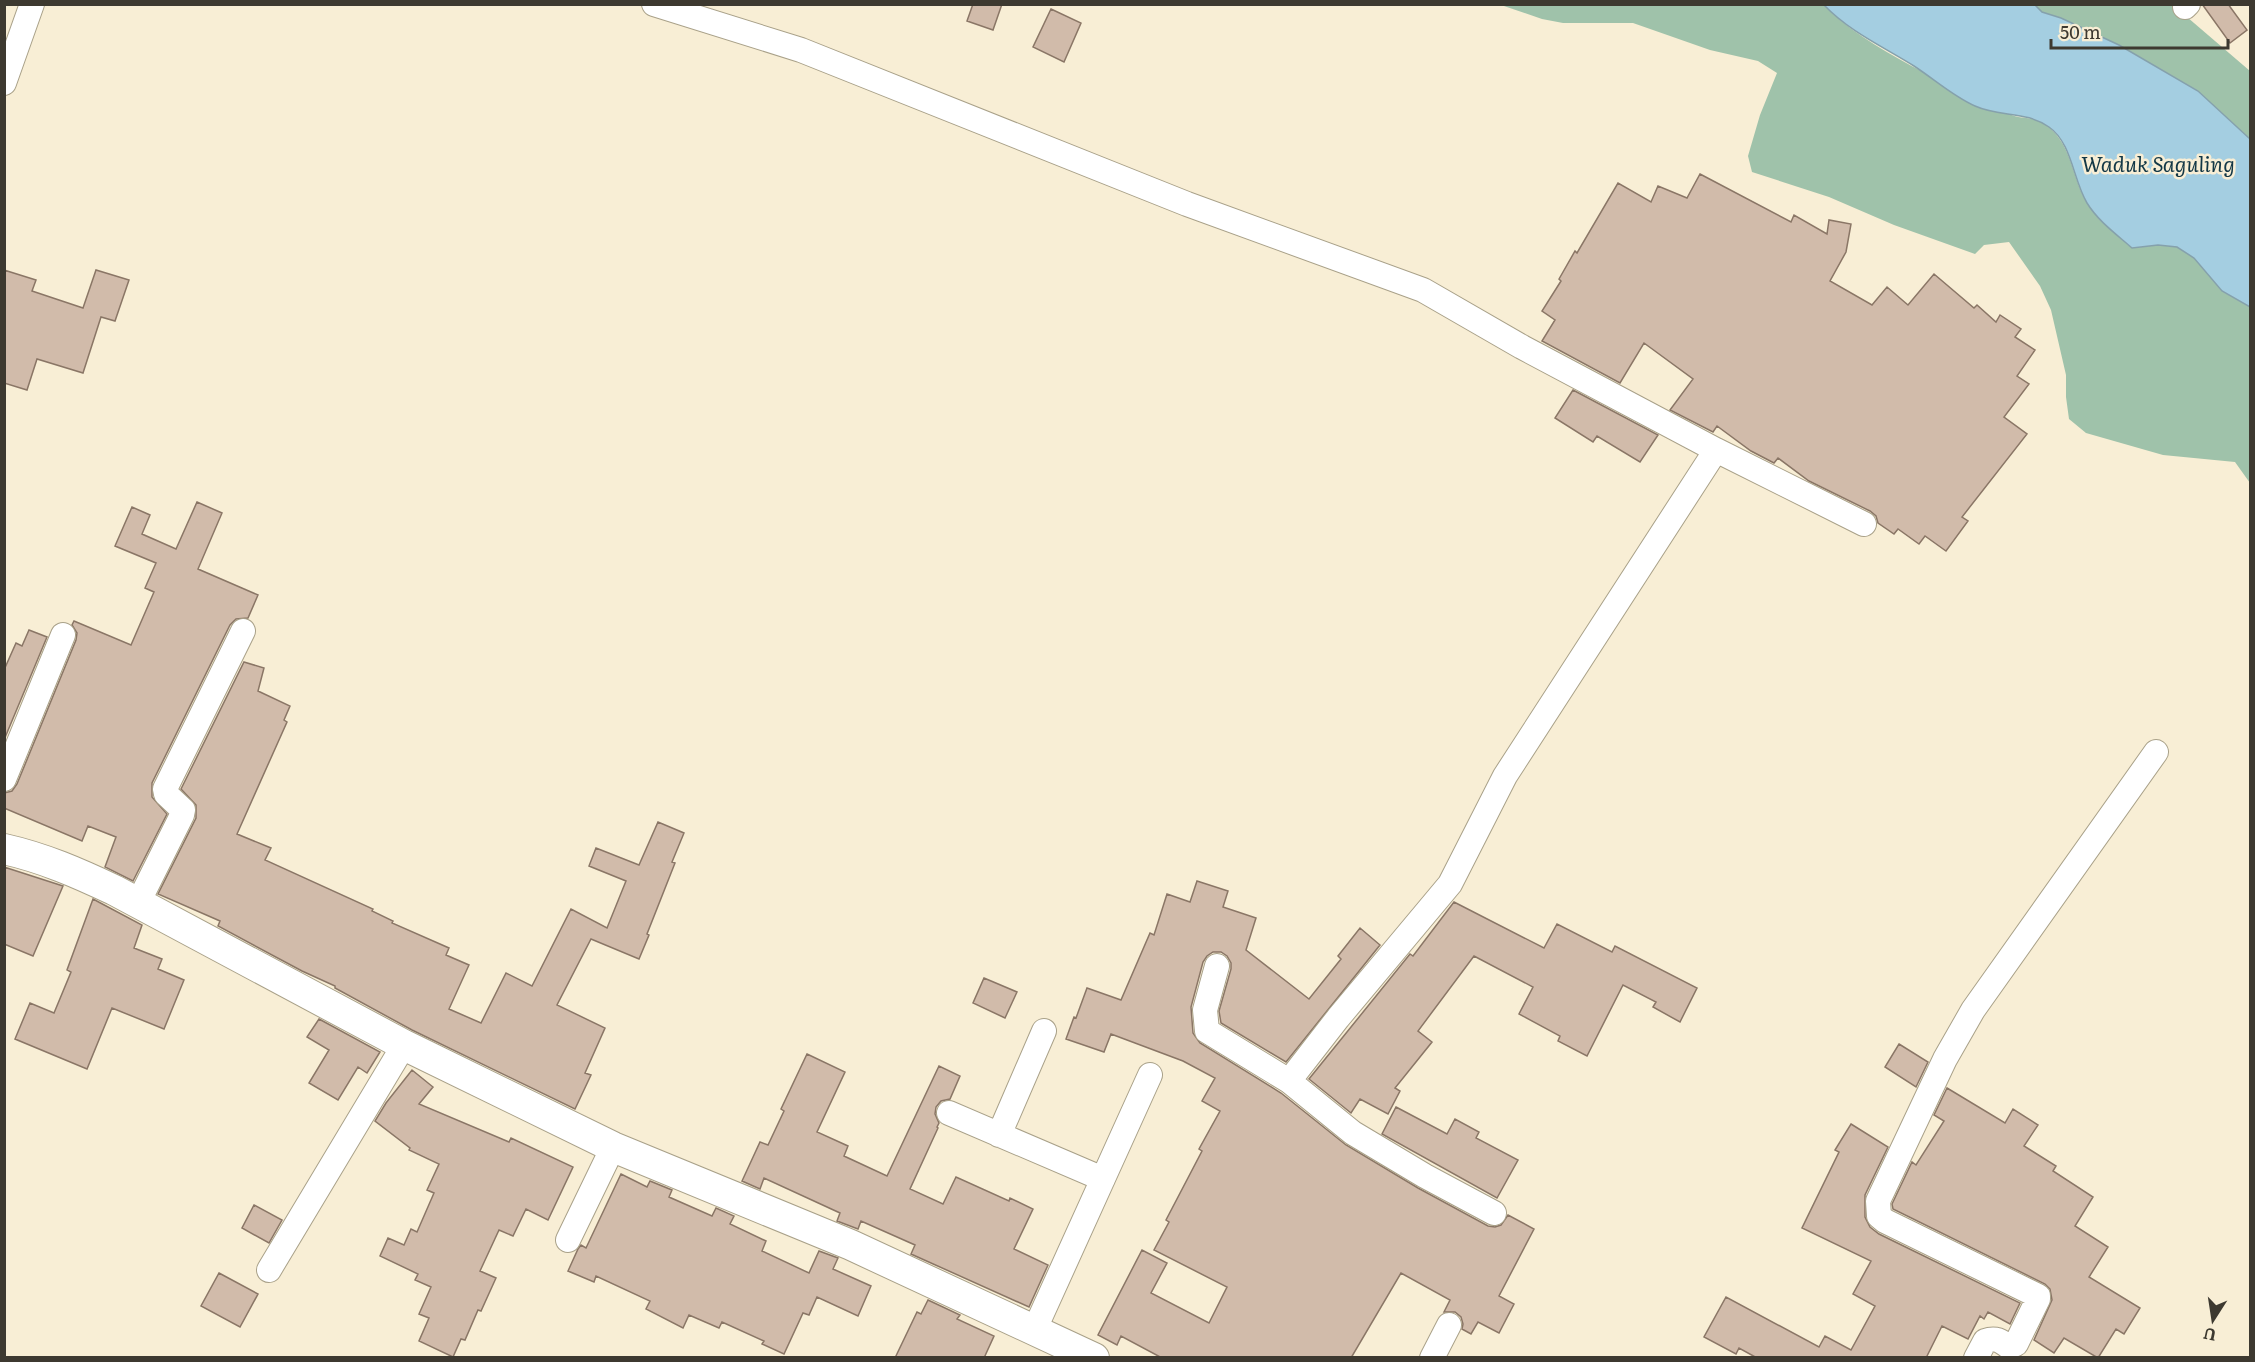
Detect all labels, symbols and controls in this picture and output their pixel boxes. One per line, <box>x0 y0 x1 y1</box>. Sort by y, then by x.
scale bar <box>2051 12 2228 50</box>
text: 50 m <box>2060 18 2101 45</box>
water label: Waduk Saguling <box>2081 147 2235 178</box>
north arrow <box>2183 1290 2243 1350</box>
text: U <box>2201 1323 2218 1349</box>

